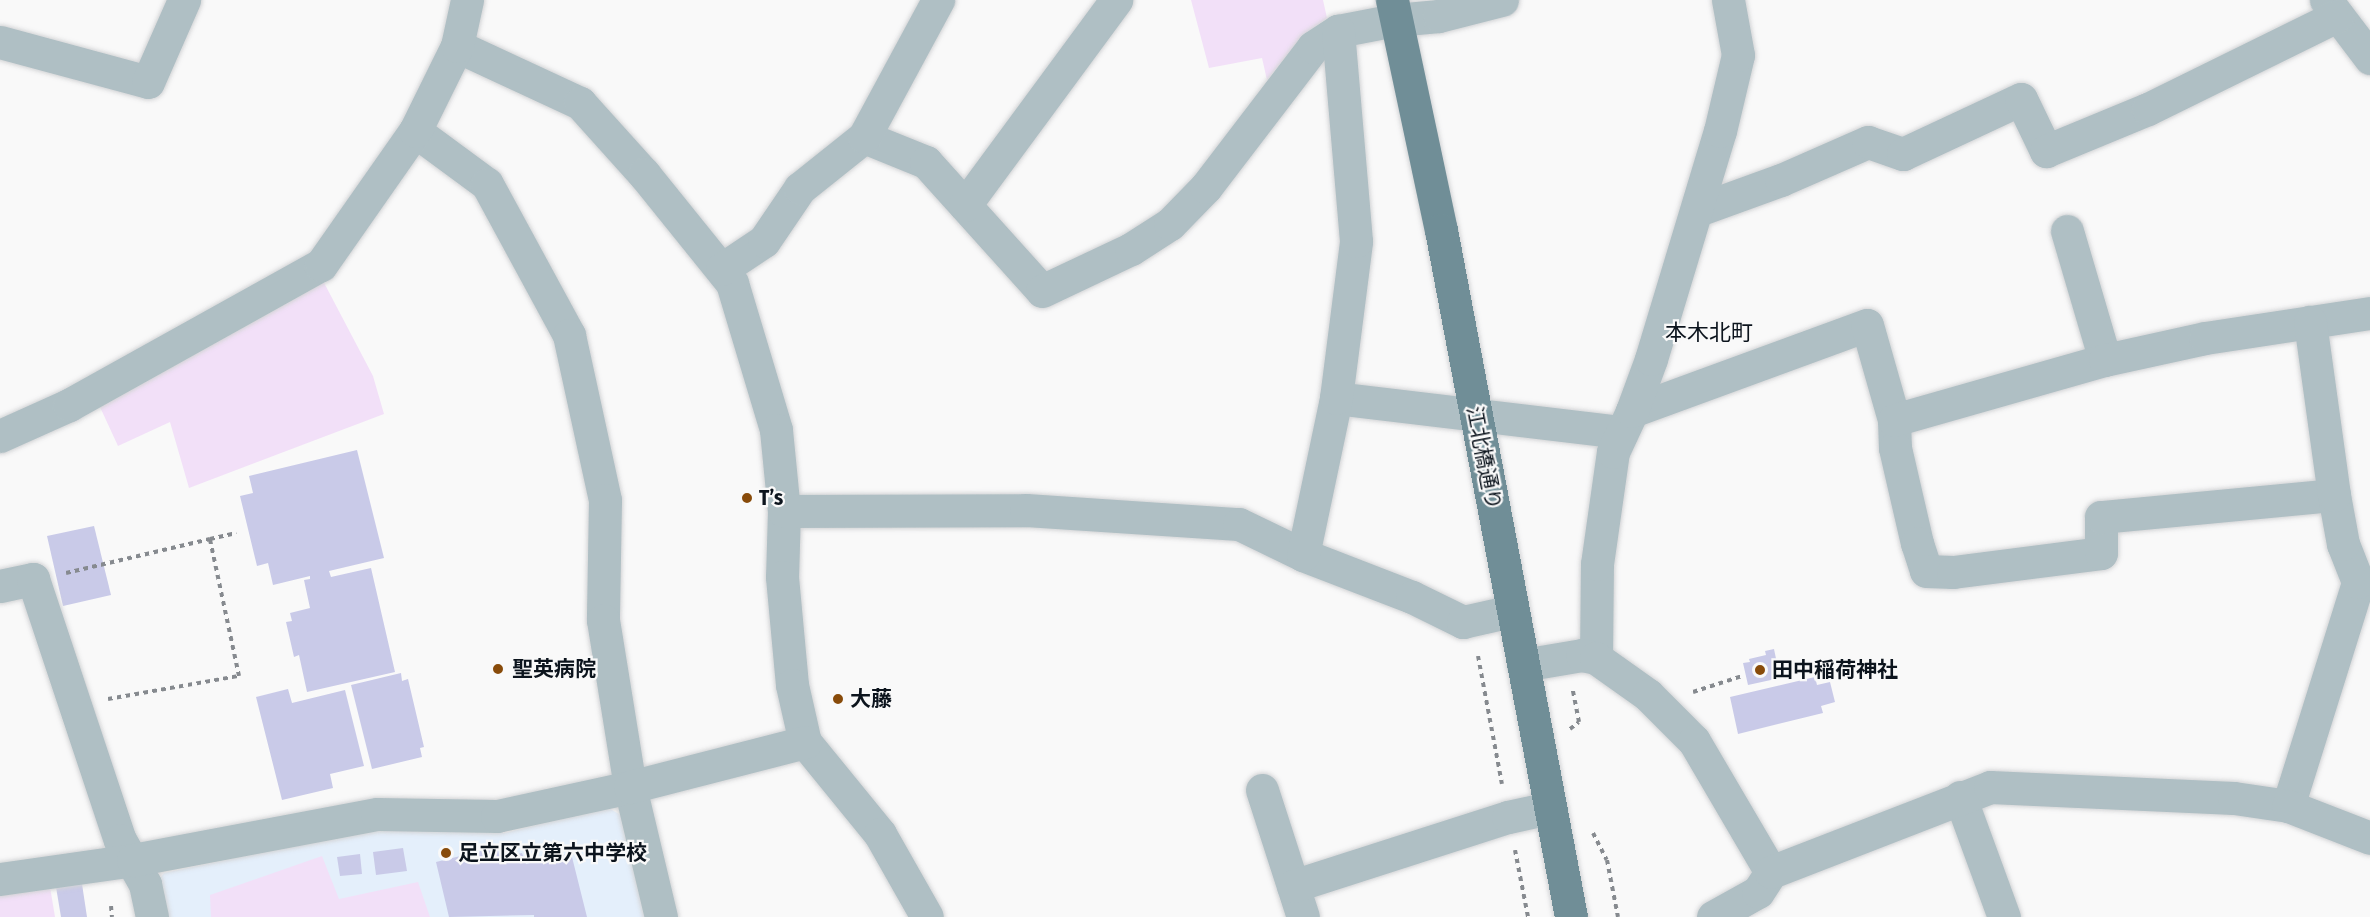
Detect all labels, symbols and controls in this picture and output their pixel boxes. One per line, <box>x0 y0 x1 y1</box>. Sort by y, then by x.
district label: 本木北町 <box>1665 320 1753 346</box>
street label: 江北橋通り <box>1462 404 1506 512</box>
place label: T’s <box>759 485 783 511</box>
marker: T’s <box>740 491 754 505</box>
place label: 聖英病院 <box>512 656 596 682</box>
place label: 田中稲荷神社 <box>1772 657 1898 683</box>
marker: 聖英病院 <box>489 660 507 678</box>
marker: 田中稲荷神社 <box>1753 663 1767 677</box>
place label: 大藤 <box>850 686 892 712</box>
marker: 大藤 <box>831 692 845 706</box>
place label: 足立区立第六中学校 <box>458 840 647 866</box>
marker: 足立区立第六中学校 <box>439 846 453 860</box>

